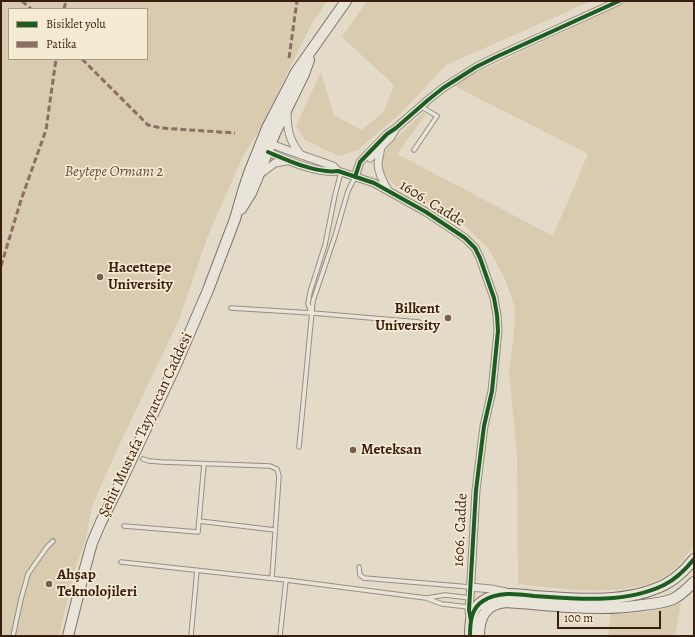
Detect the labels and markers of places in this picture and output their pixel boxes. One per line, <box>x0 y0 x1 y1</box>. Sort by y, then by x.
place label: Hacettepe University <box>108 259 173 294</box>
marker: Hacettepe University <box>95 272 105 282</box>
place label: Bilkent University <box>375 300 440 335</box>
marker: Bilkent University <box>443 313 453 323</box>
place label: Meteksan <box>361 441 422 459</box>
marker: Meteksan <box>348 445 358 455</box>
place label: Ahşap Teknolojileri <box>57 566 137 601</box>
marker: Ahşap Teknolojileri <box>44 579 54 589</box>

